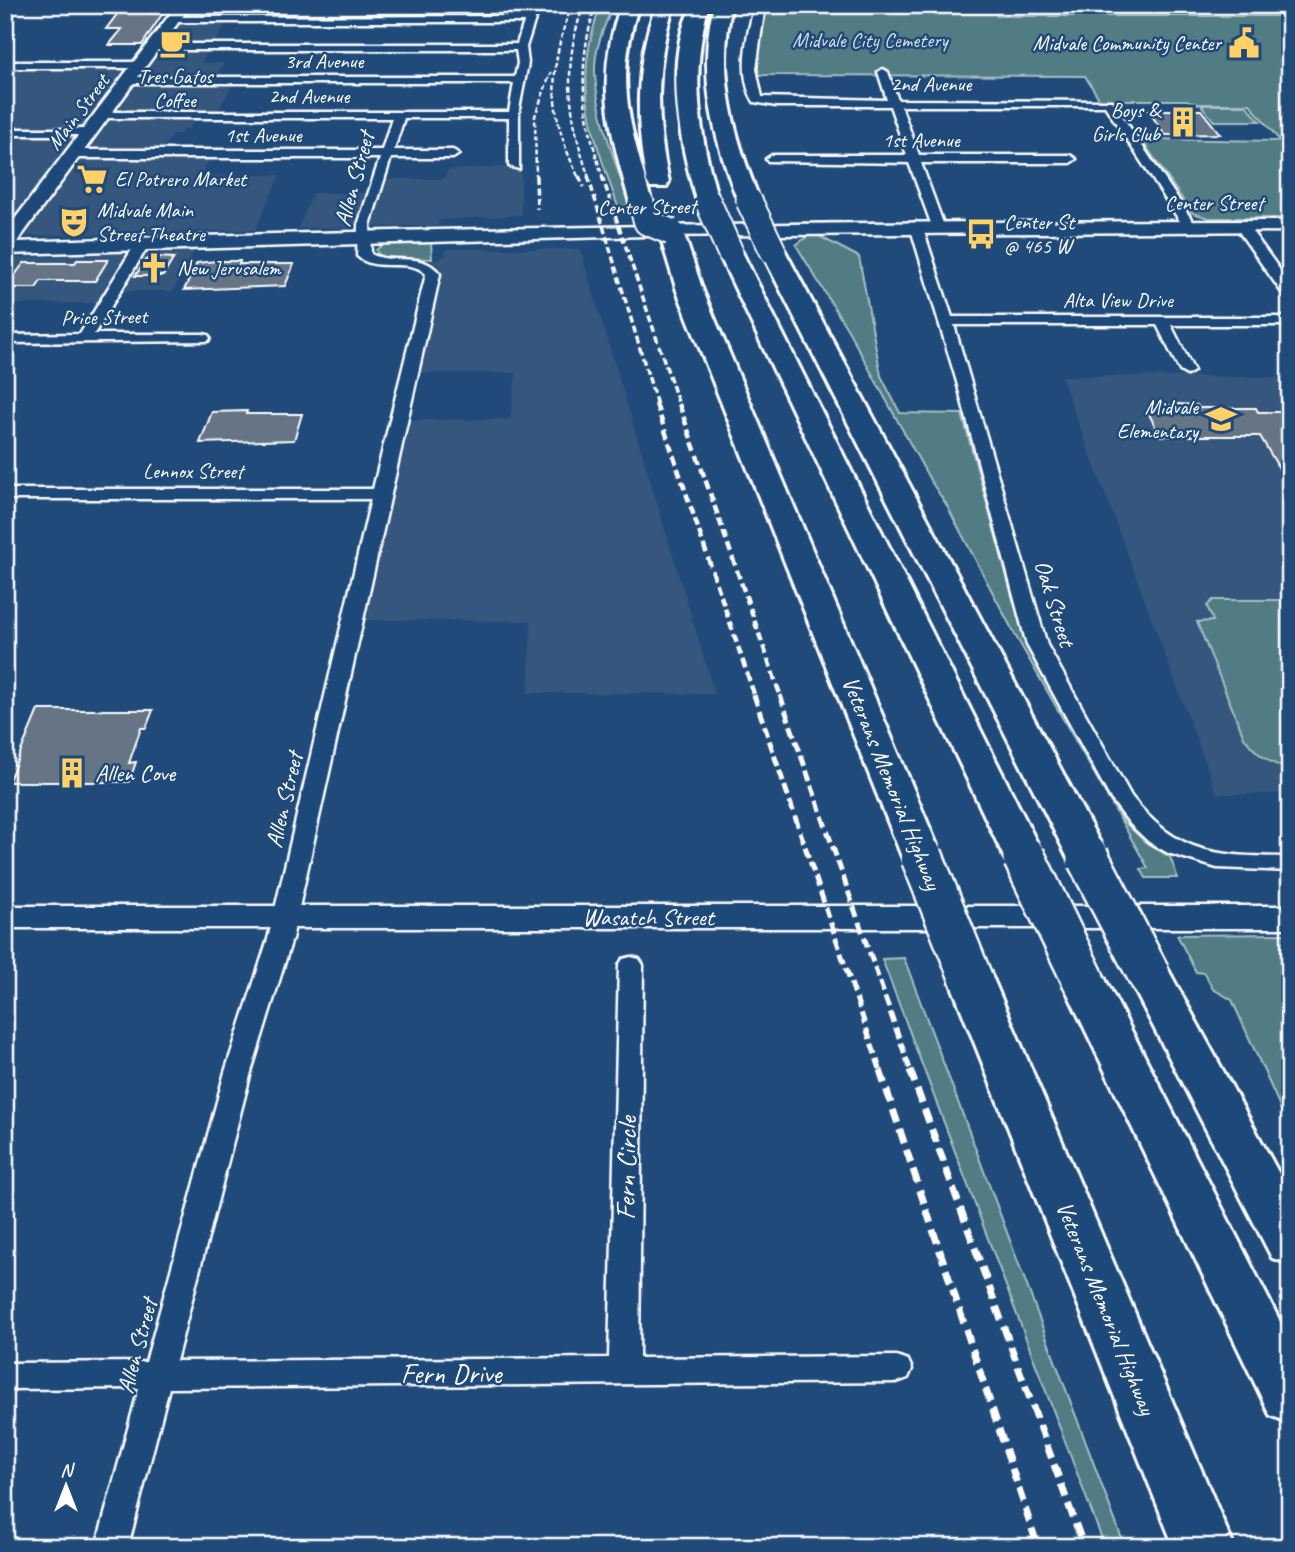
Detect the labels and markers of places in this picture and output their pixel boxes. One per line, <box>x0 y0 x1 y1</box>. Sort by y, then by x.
cafe icon: Tres Gatos Coffee <box>158 26 192 60</box>
public building icon: Midvale Community Center <box>1227 26 1261 60</box>
place label: Midvale Community Center <box>1033 30 1222 56</box>
place label: Tres Gatos Coffee <box>138 63 214 113</box>
place label: Boys & Girls Club <box>1092 97 1162 147</box>
building icon: Boys & Girls Club <box>1166 105 1200 139</box>
supermarket icon: El Potrero Market <box>75 162 109 196</box>
place label: El Potrero Market <box>115 166 248 192</box>
place label: Midvale Main Street Theatre <box>97 197 206 247</box>
theatre icon: Midvale Main Street Theatre <box>57 205 91 239</box>
place label: Center St @ 465 W <box>1004 209 1076 259</box>
bus stop icon: Center St @ 465 W <box>964 217 998 251</box>
church icon: New Jerusalem <box>137 251 171 285</box>
place label: New Jerusalem <box>177 255 282 281</box>
place label: Midvale Elementary <box>1117 394 1200 444</box>
school or university icon: Midvale Elementary <box>1204 402 1238 436</box>
building icon: Allen Cove <box>55 756 89 790</box>
place label: Allen Cove <box>95 758 177 788</box>

